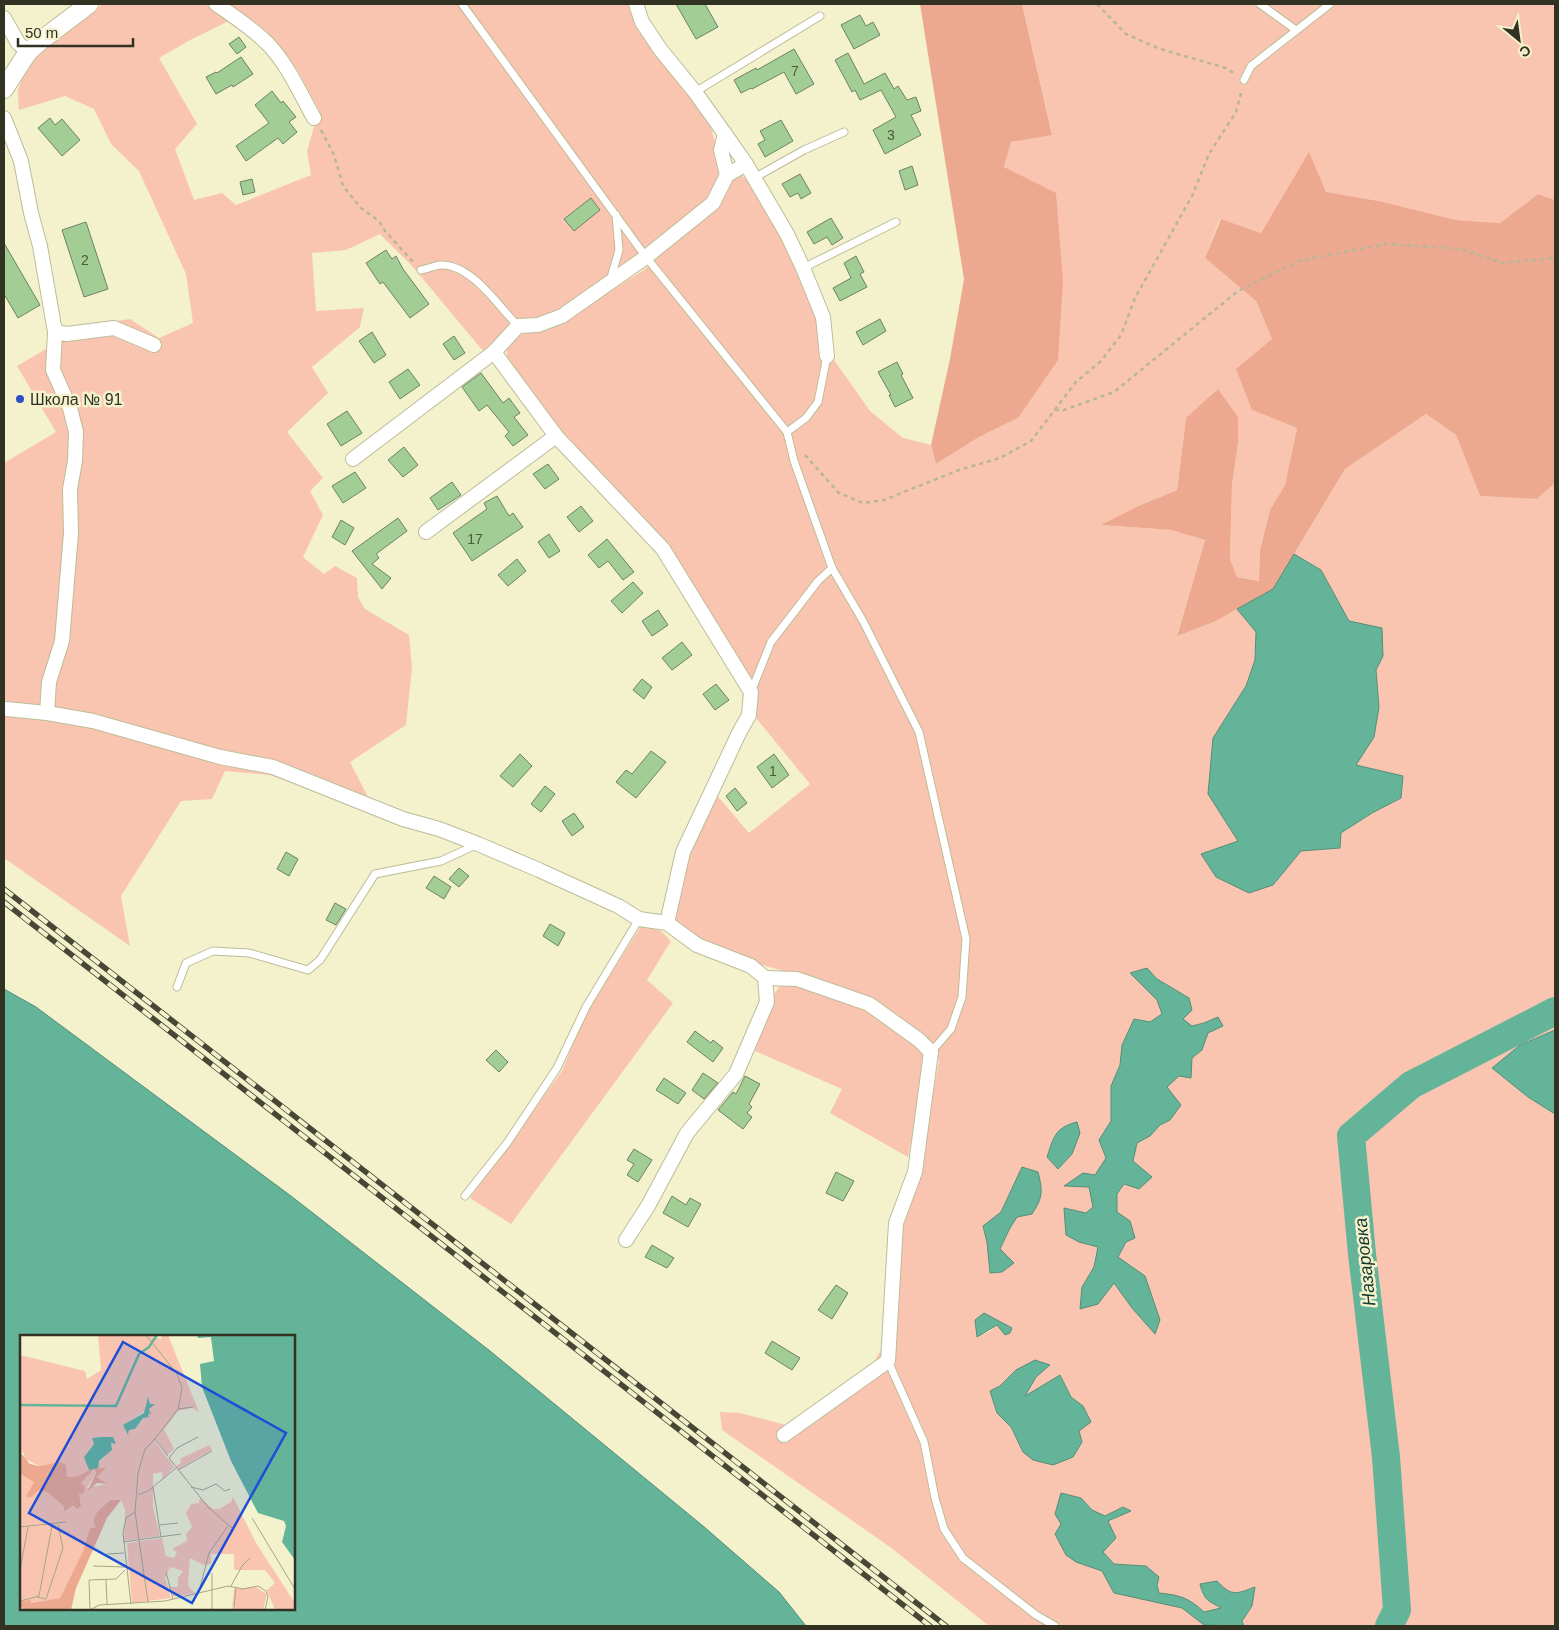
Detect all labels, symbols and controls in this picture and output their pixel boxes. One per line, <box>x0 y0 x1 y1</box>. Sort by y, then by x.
scale bar <box>18 15 132 47</box>
north arrow <box>1494 15 1544 65</box>
text: 50 m <box>25 24 58 41</box>
text: С <box>1517 42 1534 61</box>
house number: 7 <box>791 63 799 79</box>
house number: 3 <box>887 127 895 143</box>
house number: 2 <box>81 252 89 268</box>
place label: Школа № 91 <box>30 391 123 408</box>
marker: Школа № 91 <box>14 393 26 405</box>
house number: 17 <box>467 531 483 547</box>
house number: 1 <box>769 763 777 779</box>
water label: Назаровка <box>1350 1217 1380 1307</box>
inset map <box>20 1335 295 1610</box>

